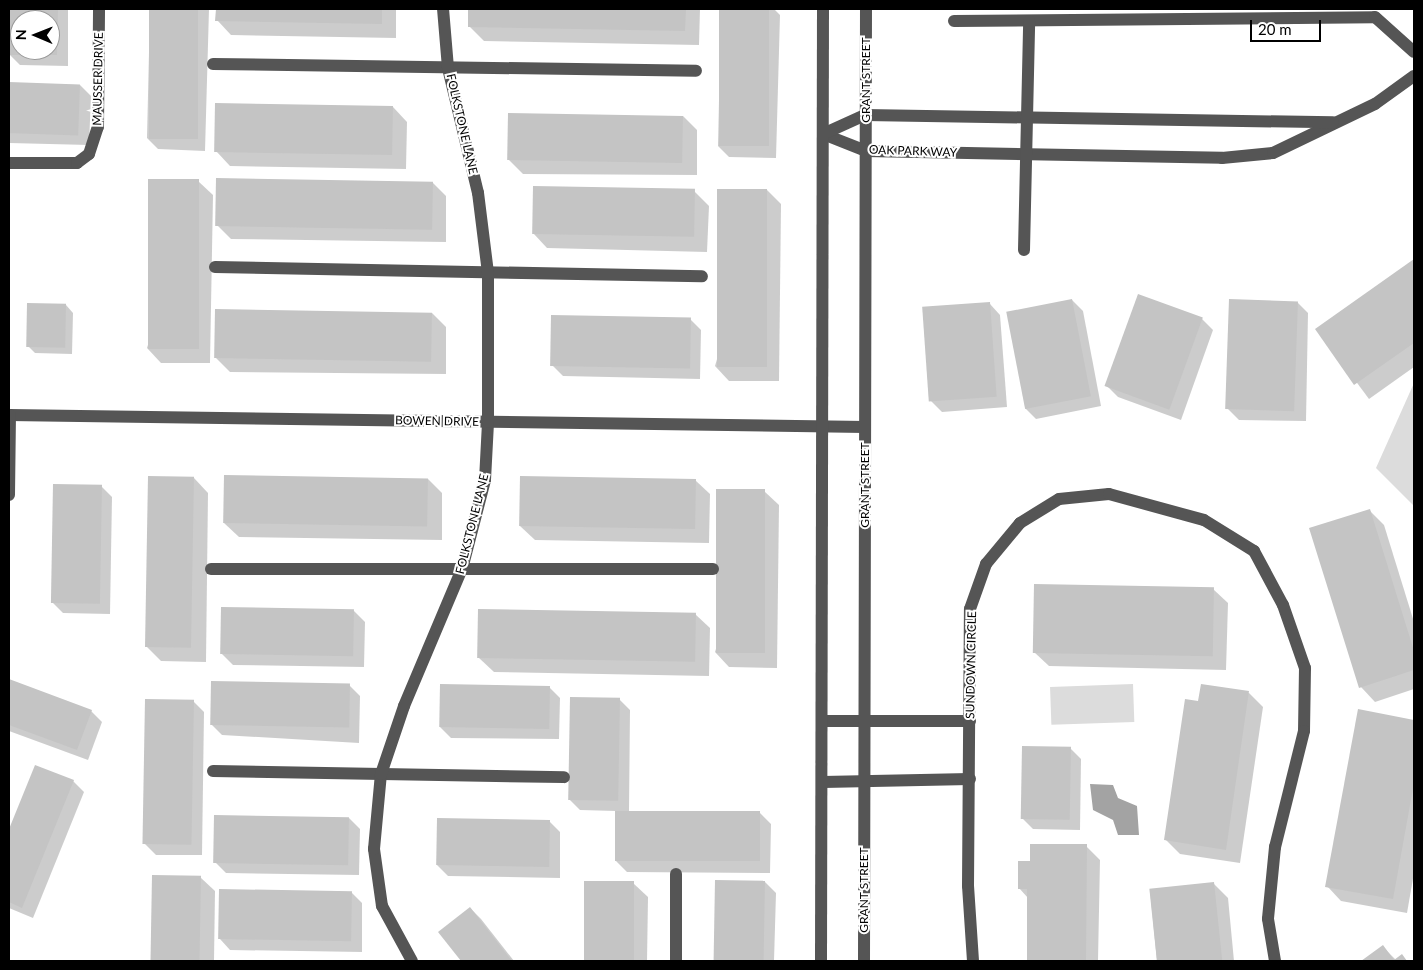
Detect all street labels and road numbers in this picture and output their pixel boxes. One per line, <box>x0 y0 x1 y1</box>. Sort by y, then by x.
street label: MAUSSER DRIVE <box>90 32 106 126</box>
street label: GRANT STREET <box>859 37 873 123</box>
street label: FOLKSTONE LANE <box>443 72 481 176</box>
street label: OAK PARK WAY <box>869 142 957 160</box>
street label: BOWEN DRIVE <box>395 413 479 429</box>
street label: GRANT STREET <box>858 442 872 528</box>
street label: FOLKSTONE LANE <box>453 472 491 576</box>
street label: SUNDOWN CIRCLE <box>963 611 979 719</box>
street label: GRANT STREET <box>857 847 871 933</box>

